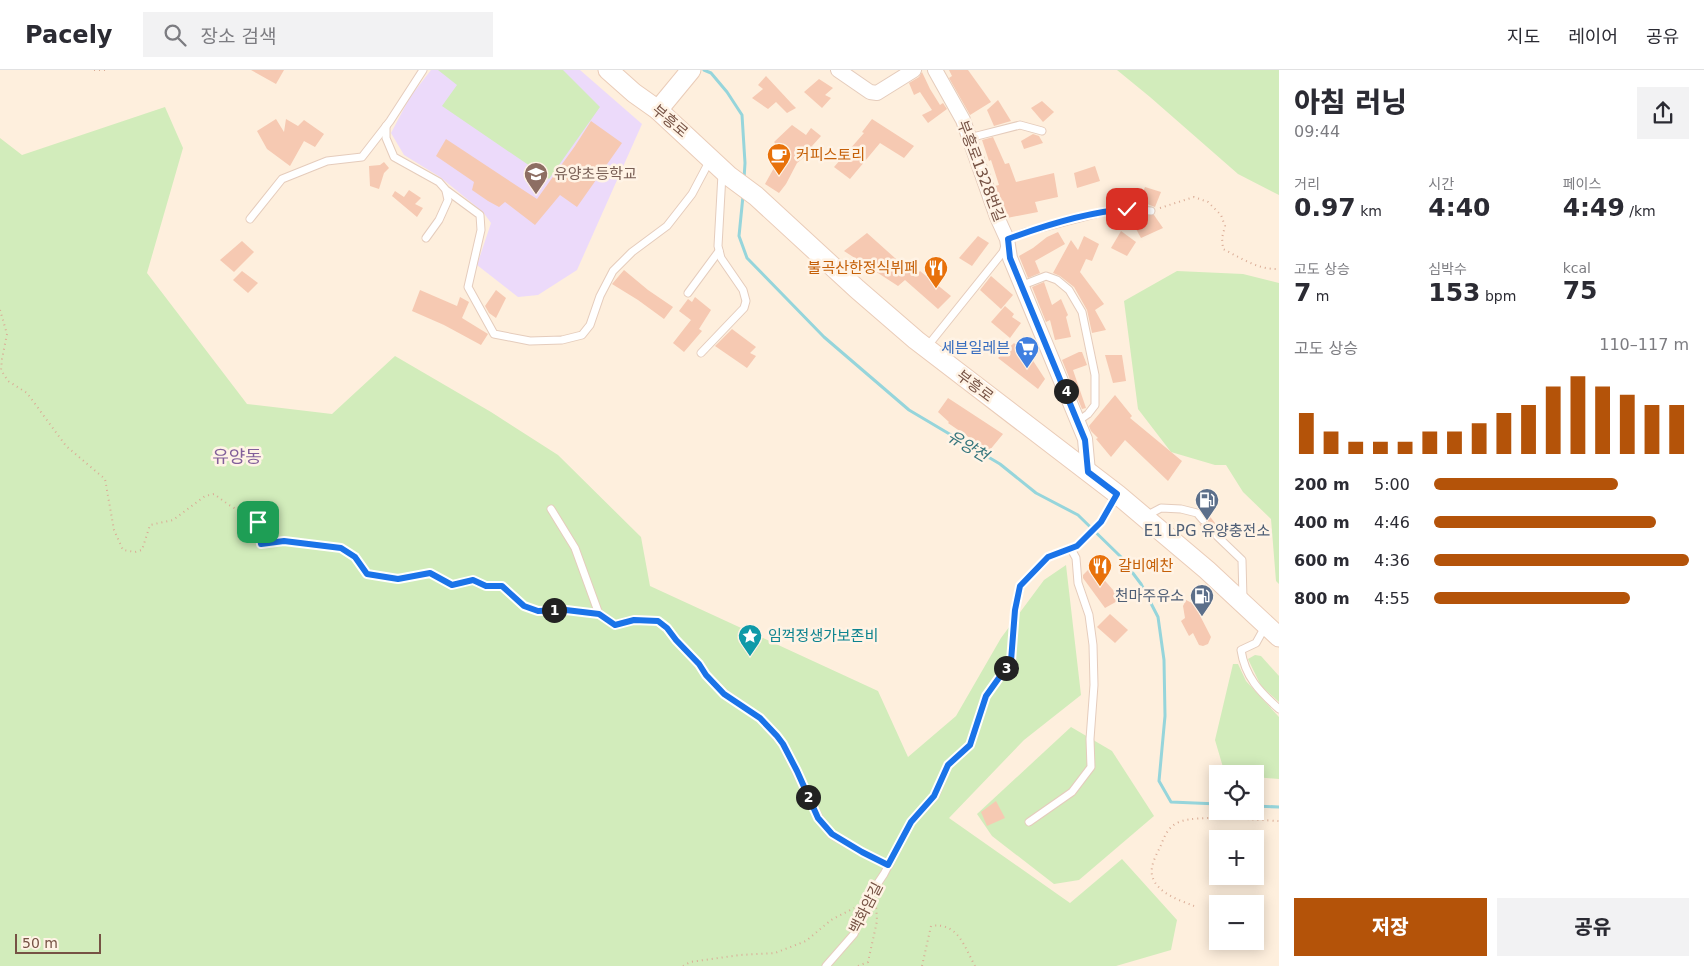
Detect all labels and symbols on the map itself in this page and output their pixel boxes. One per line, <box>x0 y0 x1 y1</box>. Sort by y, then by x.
street label: 부흥로 <box>648 101 692 141</box>
street label: 부흥로1328번길 <box>953 118 1009 224</box>
cafe icon: 커피스토리 <box>766 142 792 176</box>
place label: 커피스토리 <box>796 146 865 164</box>
school or university icon: 유양초등학교 <box>523 161 549 195</box>
place label: 유양초등학교 <box>554 165 637 183</box>
pin <box>1106 188 1148 230</box>
restaurant icon: 불곡산한정식뷔페 <box>923 255 949 289</box>
place label: 불곡산한정식뷔페 <box>808 259 918 277</box>
supermarket icon: 세븐일레븐 <box>1014 335 1040 369</box>
place label: 세븐일레븐 <box>941 339 1010 357</box>
street label: 부흥로 <box>953 366 997 406</box>
pin: 4 <box>1054 378 1078 404</box>
water label: 유양천 <box>944 426 994 467</box>
district label: 유양동 <box>212 446 262 467</box>
fuel station icon: E1 LPG 유양충전소 <box>1194 487 1220 521</box>
pin <box>237 501 279 543</box>
place label: E1 LPG 유양충전소 <box>1144 522 1270 540</box>
restaurant icon: 갈비예찬 <box>1087 553 1113 587</box>
place label: 갈비예찬 <box>1118 557 1173 575</box>
fuel station icon: 천마주유소 <box>1189 583 1215 617</box>
place label: 천마주유소 <box>1115 587 1184 605</box>
pin: 1 <box>542 598 566 622</box>
place icon: 임꺽정생가보존비 <box>737 623 763 657</box>
place label: 임꺽정생가보존비 <box>768 627 878 645</box>
pin: 3 <box>994 656 1018 680</box>
pin: 2 <box>796 784 820 810</box>
street label: 백화암길 <box>845 879 887 937</box>
scale bar <box>15 931 101 954</box>

